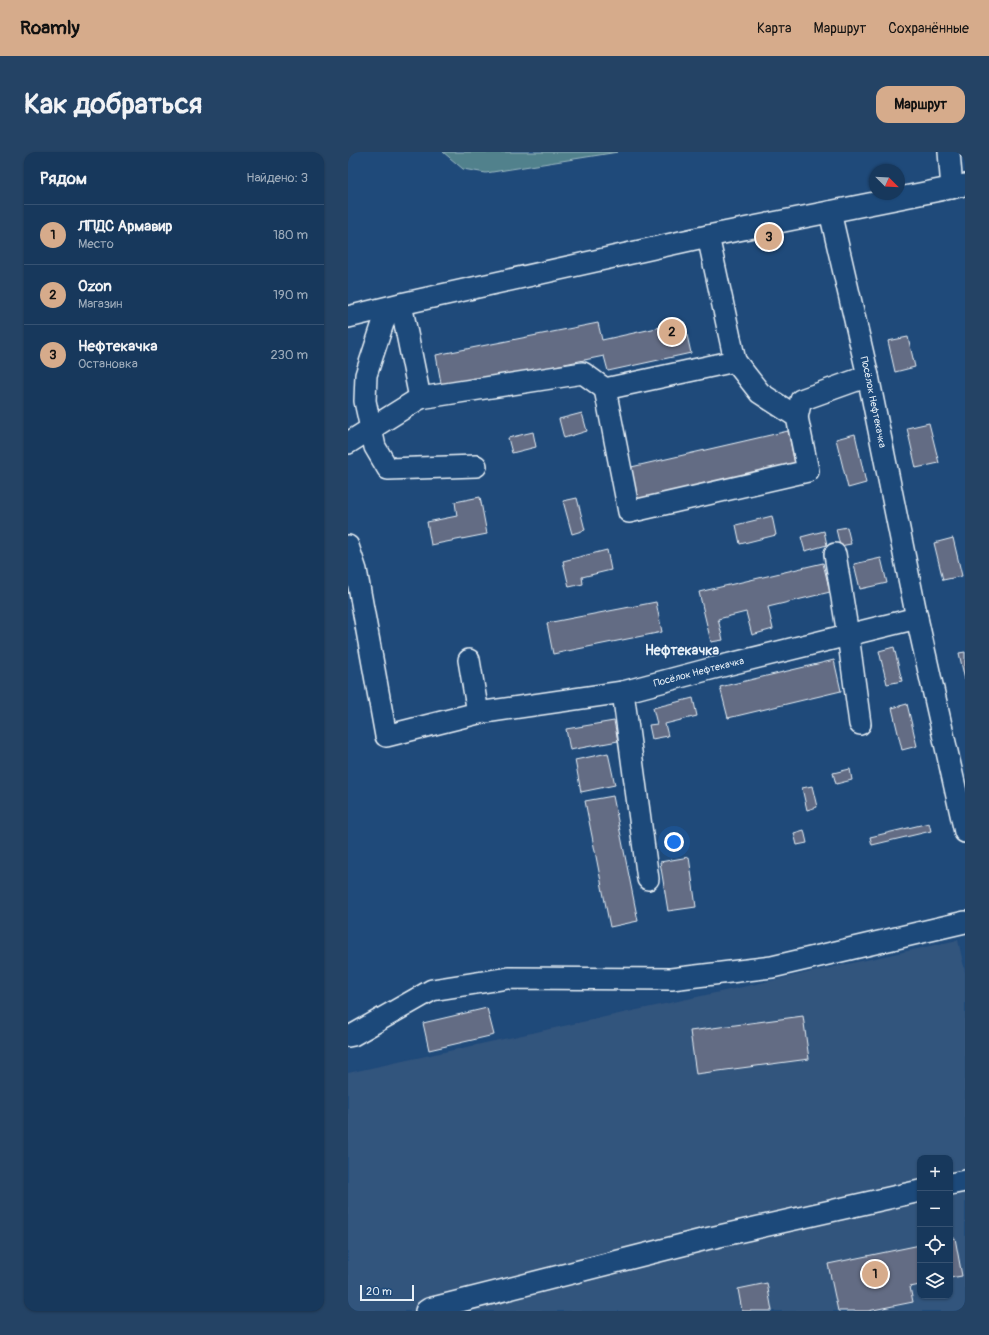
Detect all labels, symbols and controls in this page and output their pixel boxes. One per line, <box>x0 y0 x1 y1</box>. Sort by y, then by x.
text: Roamly <box>20 16 80 40</box>
text: Карта <box>757 20 792 37</box>
text: Маршрут <box>814 20 866 37</box>
text: Сохранённые <box>888 20 969 37</box>
button: Маршрут <box>876 86 965 123</box>
text: Как добраться <box>24 87 202 122</box>
north arrow <box>869 164 905 200</box>
text: Рядом <box>40 168 87 189</box>
text: Найдено: 3 <box>246 170 308 186</box>
text: ЛПДС Армавир <box>78 217 172 236</box>
pin: 3 <box>756 222 782 252</box>
text: 1 <box>50 227 56 243</box>
text: 180 m <box>273 227 308 243</box>
text: Место <box>78 236 114 252</box>
text: Ozon <box>78 277 112 296</box>
text: 2 <box>49 287 57 303</box>
text: 190 m <box>273 287 308 303</box>
text: Магазин <box>78 296 122 312</box>
pin: 2 <box>659 317 685 347</box>
text: Нефтекачка <box>78 337 157 356</box>
text: 3 <box>49 347 57 363</box>
text: 230 m <box>271 347 308 363</box>
street label: Посёлок Нефтекачка <box>858 355 888 449</box>
text: Остановка <box>78 356 138 372</box>
district label: Нефтекачка <box>645 642 720 659</box>
street label: Посёлок Нефтекачка <box>652 655 746 690</box>
your location <box>664 832 684 852</box>
map controls <box>917 1155 953 1299</box>
button: + <box>917 1155 953 1191</box>
button: − <box>917 1191 953 1227</box>
button: locate <box>917 1227 953 1263</box>
pin: 1 <box>862 1259 888 1289</box>
button: layers <box>917 1263 953 1299</box>
scale bar <box>360 1283 414 1302</box>
text: 20 m <box>366 1285 392 1298</box>

